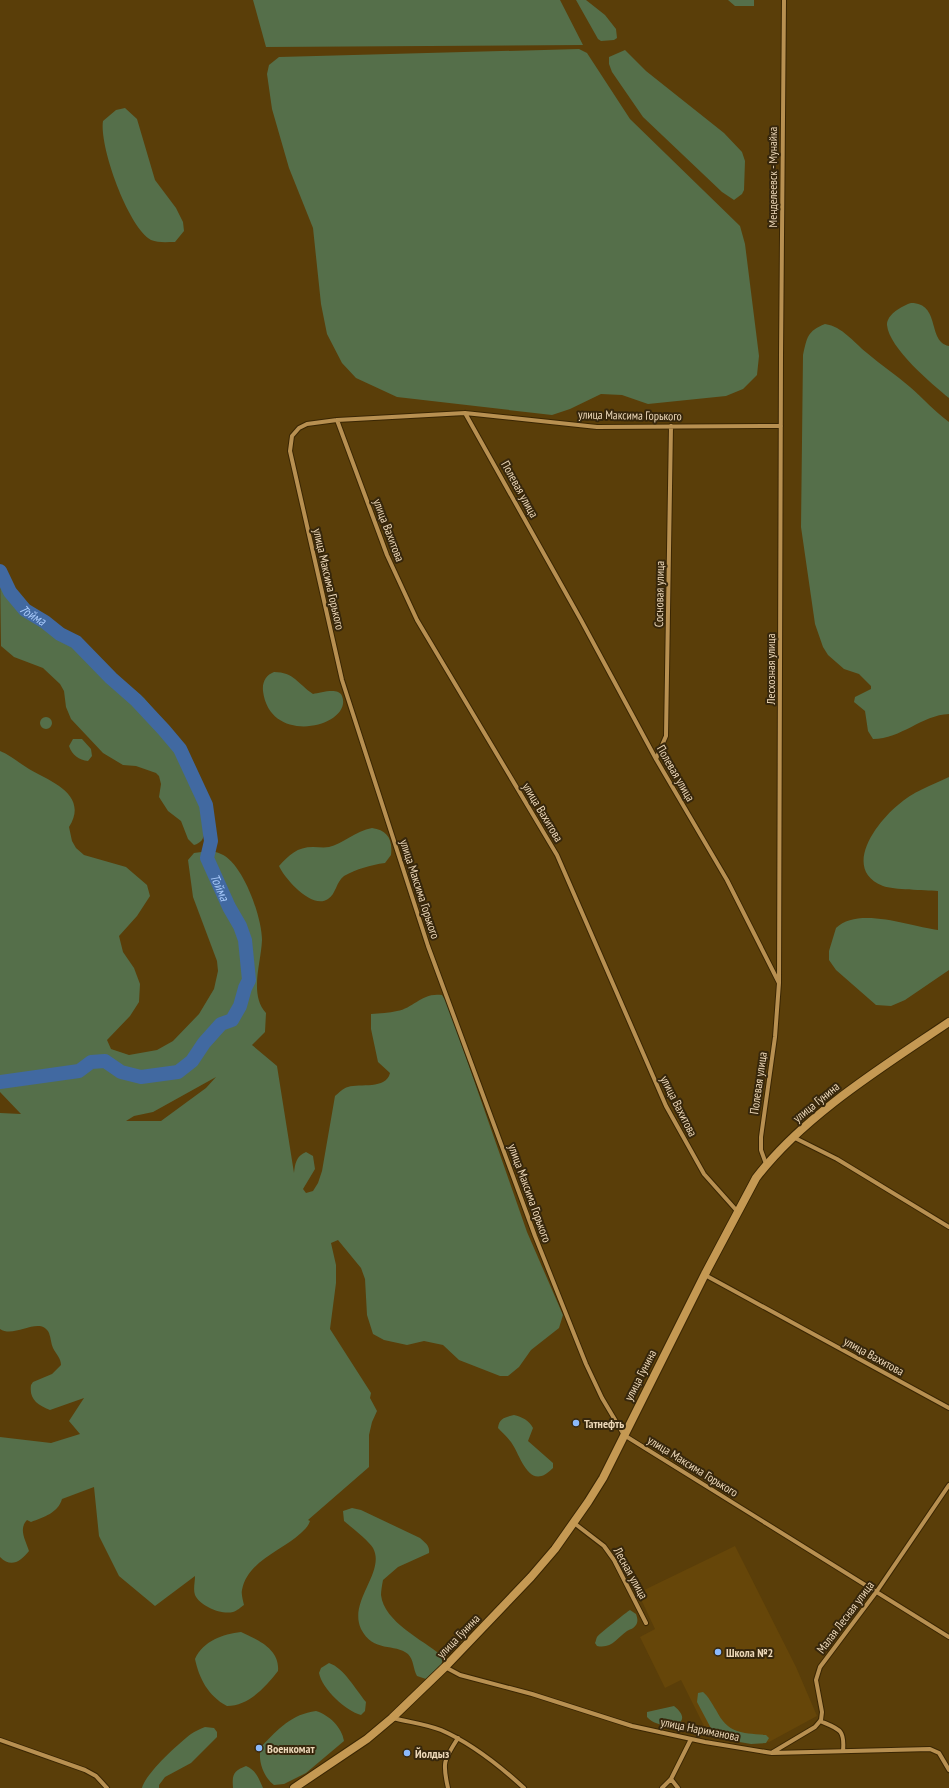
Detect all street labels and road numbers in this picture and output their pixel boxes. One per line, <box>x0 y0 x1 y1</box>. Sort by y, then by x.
street label: Менделеевск - Мунайка <box>765 126 780 227</box>
street label: улица Максима Горького <box>578 407 682 423</box>
street label: Полевая улица <box>498 458 542 520</box>
street label: улица Вахитова <box>370 496 408 564</box>
street label: улица Максима Горького <box>310 527 348 631</box>
street label: Сосновая улица <box>651 560 667 627</box>
street label: Лесхозная улица <box>763 633 778 705</box>
street label: Полевая улица <box>654 742 698 804</box>
street label: улица Вахитова <box>519 780 567 844</box>
street label: улица Максима Горького <box>397 837 443 941</box>
street label: Полевая улица <box>746 1051 770 1115</box>
street label: улица Вахитова <box>657 1073 701 1139</box>
street label: улица Гунина <box>790 1079 842 1125</box>
street label: улица Максима Горького <box>505 1142 555 1244</box>
street label: улица Вахитова <box>841 1333 907 1379</box>
street label: улица Гунина <box>621 1347 659 1403</box>
street label: улица Максима Горького <box>645 1432 741 1500</box>
street label: Лесная улица <box>610 1544 651 1602</box>
street label: Малая Лесная улица <box>813 1578 877 1656</box>
street label: улица Гунина <box>433 1611 483 1661</box>
street label: улица Нариманова <box>659 1714 741 1744</box>

